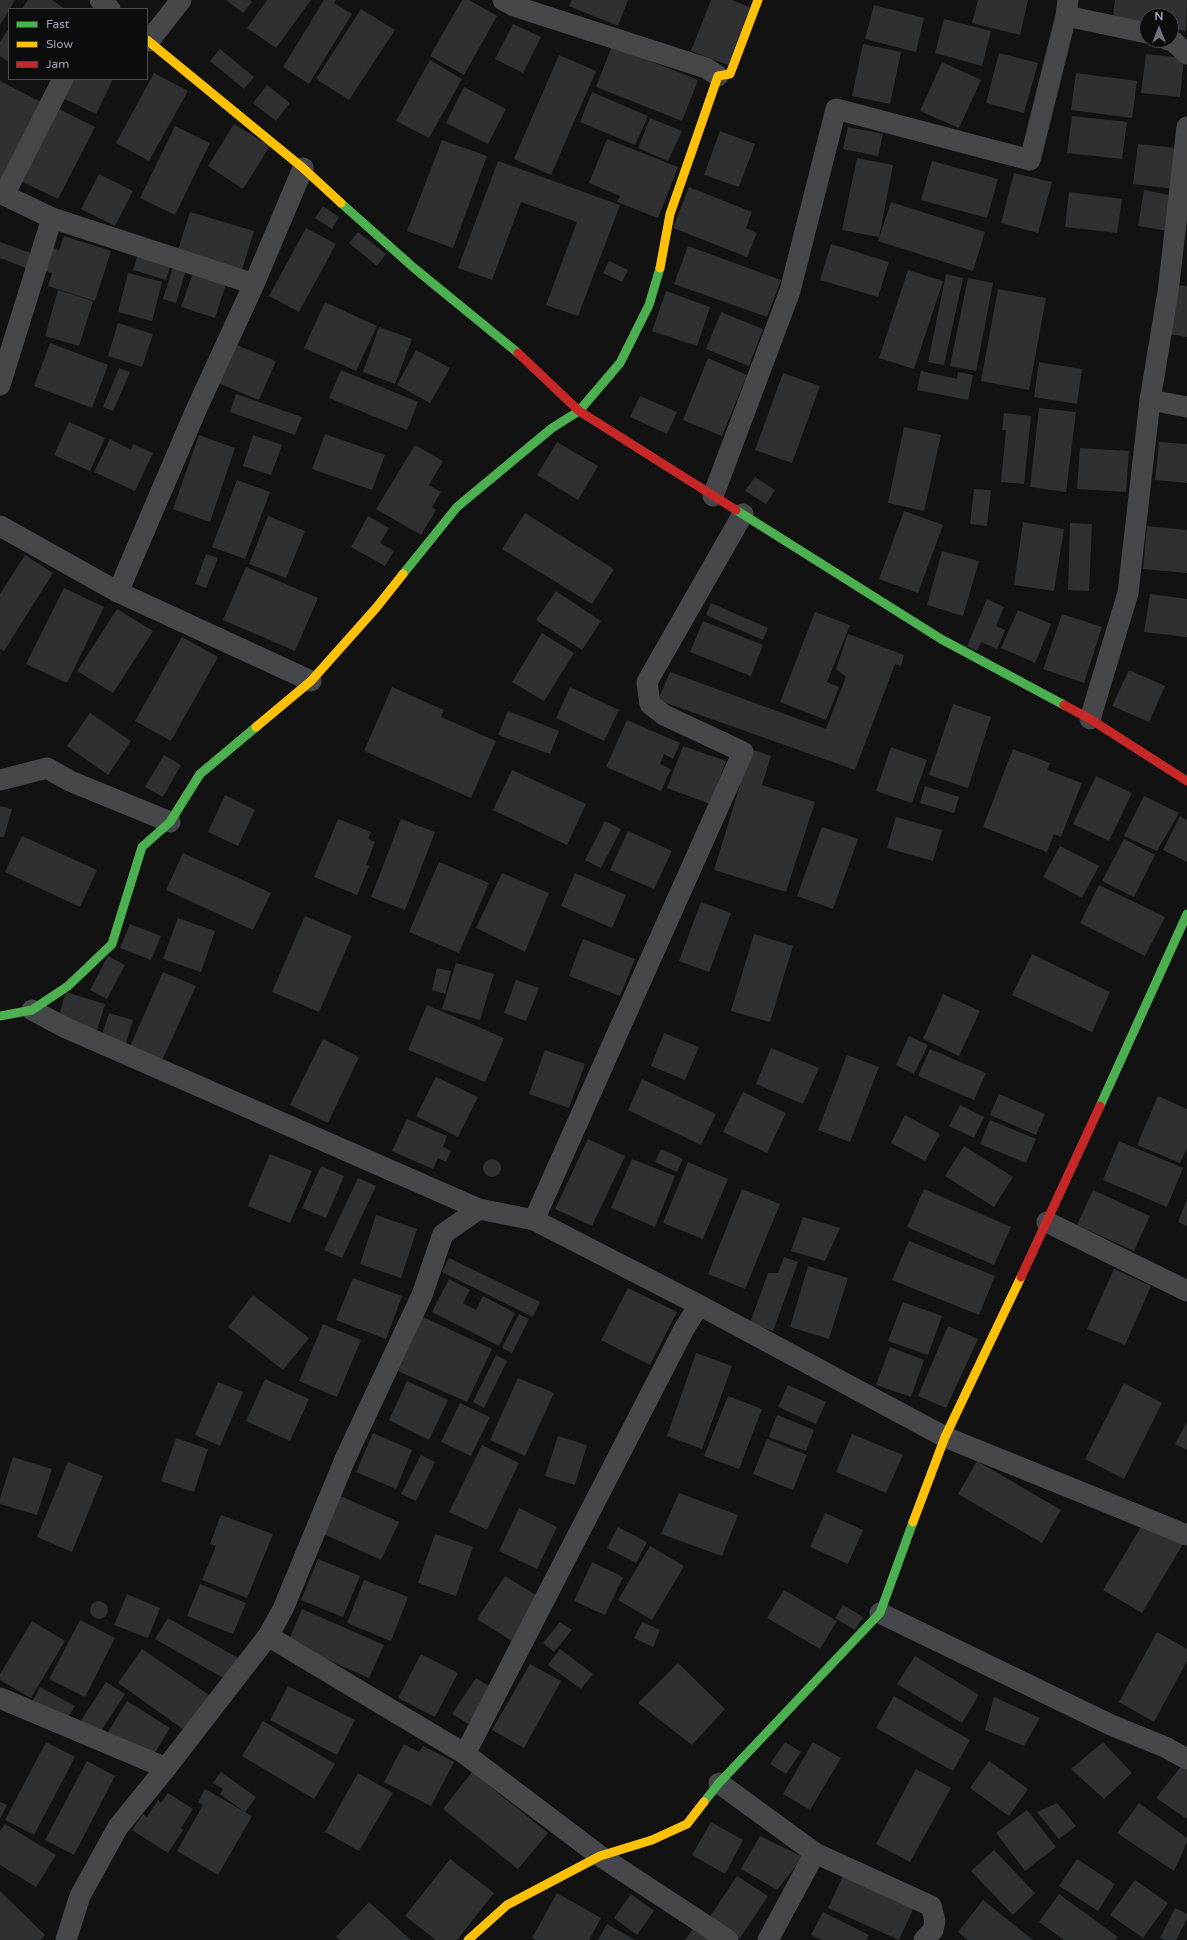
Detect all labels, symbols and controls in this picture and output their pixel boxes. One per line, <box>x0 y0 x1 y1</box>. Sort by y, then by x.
legend <box>8 8 148 80</box>
north arrow <box>1139 8 1179 48</box>
text: N <box>1155 10 1163 23</box>
text: Fast <box>46 17 69 31</box>
text: Slow <box>46 37 73 51</box>
text: Jam <box>46 57 69 71</box>

